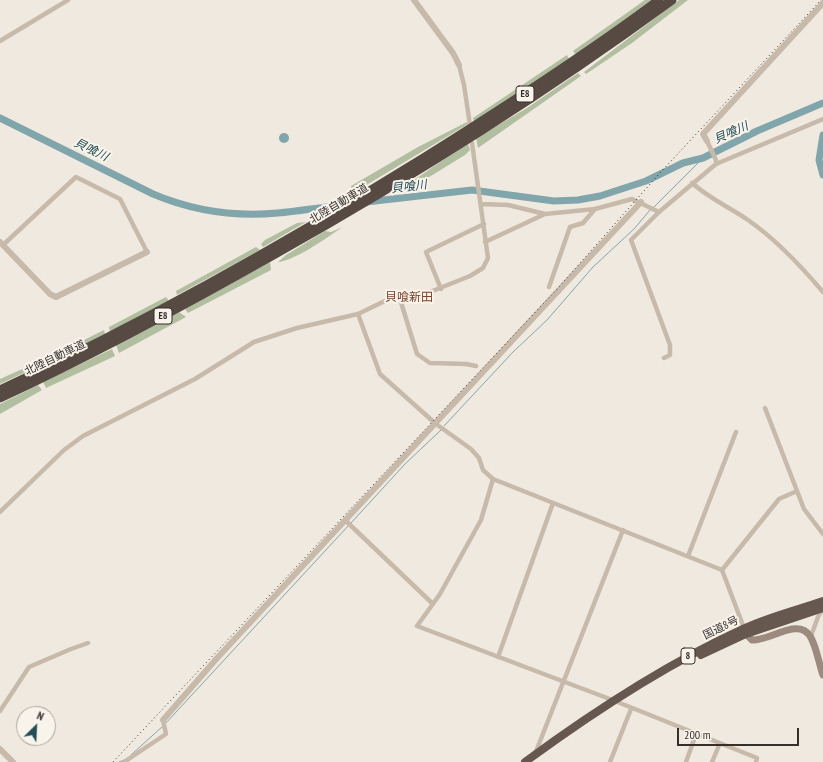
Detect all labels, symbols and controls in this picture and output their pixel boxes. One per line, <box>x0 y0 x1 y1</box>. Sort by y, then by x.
road number: E8 <box>516 86 534 102</box>
water label: 貝喰川 <box>712 119 750 147</box>
water label: 貝喰川 <box>72 136 110 164</box>
water label: 貝喰川 <box>390 178 428 196</box>
street label: 北陸自動車道 <box>307 181 371 227</box>
district label: 貝喰新田 <box>385 291 433 305</box>
road number: E8 <box>154 308 172 324</box>
street label: 北陸自動車道 <box>22 338 88 378</box>
street label: 国道8号 <box>701 614 741 642</box>
road number: 8 <box>681 648 695 664</box>
north arrow <box>16 706 56 746</box>
text: N <box>35 708 46 724</box>
scale bar <box>679 720 801 746</box>
text: 200 m <box>684 727 711 742</box>

